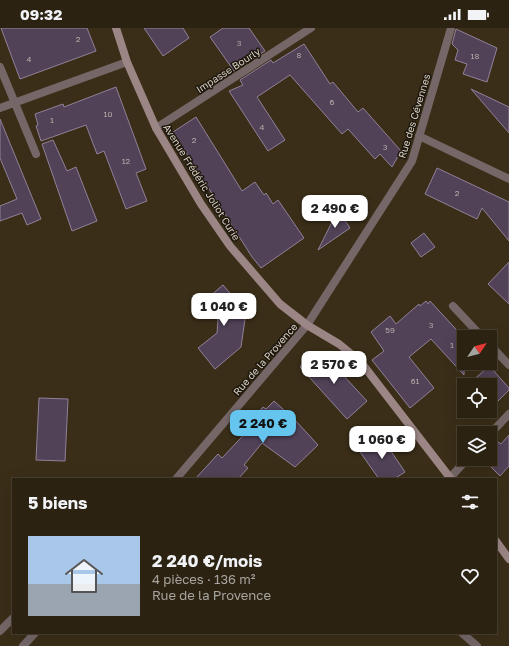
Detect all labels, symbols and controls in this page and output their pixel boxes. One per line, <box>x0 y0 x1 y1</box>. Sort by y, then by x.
text: 09:32 <box>20 5 62 23</box>
house number: 2 <box>76 34 81 44</box>
house number: 3 <box>237 38 242 48</box>
street label: Impasse Bourly <box>194 45 263 95</box>
house number: 8 <box>297 50 302 60</box>
house number: 18 <box>471 51 479 61</box>
house number: 4 <box>27 54 32 64</box>
street label: Rue des Cévennes <box>395 72 433 160</box>
house number: 6 <box>330 97 335 107</box>
house number: 10 <box>104 109 112 119</box>
house number: 1 <box>50 115 54 125</box>
street label: Avenue Frédéric Joliot Curie <box>161 122 243 243</box>
house number: 4 <box>260 122 265 132</box>
house number: 2 <box>192 135 197 145</box>
house number: 3 <box>383 142 388 152</box>
house number: 12 <box>122 156 131 166</box>
house number: 2 <box>455 188 460 198</box>
pin: 2 490 € <box>298 195 372 229</box>
text: 2 490 € <box>311 200 359 216</box>
pin: 1 040 € <box>187 293 261 327</box>
text: 1 040 € <box>200 298 248 314</box>
street label: Rue de la Provence <box>230 320 300 397</box>
house number: 3 <box>429 320 434 330</box>
house number: 59 <box>385 325 395 335</box>
north arrow <box>457 330 497 370</box>
map controls <box>457 330 497 466</box>
house number: 1 <box>450 340 454 350</box>
pin: 2 570 € <box>297 351 371 385</box>
text: 2 570 € <box>310 356 358 372</box>
house number: 61 <box>411 376 419 386</box>
button: locate <box>457 378 497 418</box>
pin: 2 240 € <box>226 410 300 444</box>
text: 2 240 € <box>239 415 287 431</box>
pin: 1 060 € <box>345 426 419 460</box>
button: layers <box>457 426 497 466</box>
text: 1 060 € <box>358 431 406 447</box>
icon: filters <box>459 491 481 513</box>
text: 5 biens <box>28 492 88 513</box>
text: 2 240 €/mois <box>152 550 262 571</box>
icon: home <box>60 552 108 600</box>
icon: heart <box>459 565 481 587</box>
text: 4 pièces · 136 m² <box>152 571 255 587</box>
text: Rue de la Provence <box>152 587 271 603</box>

